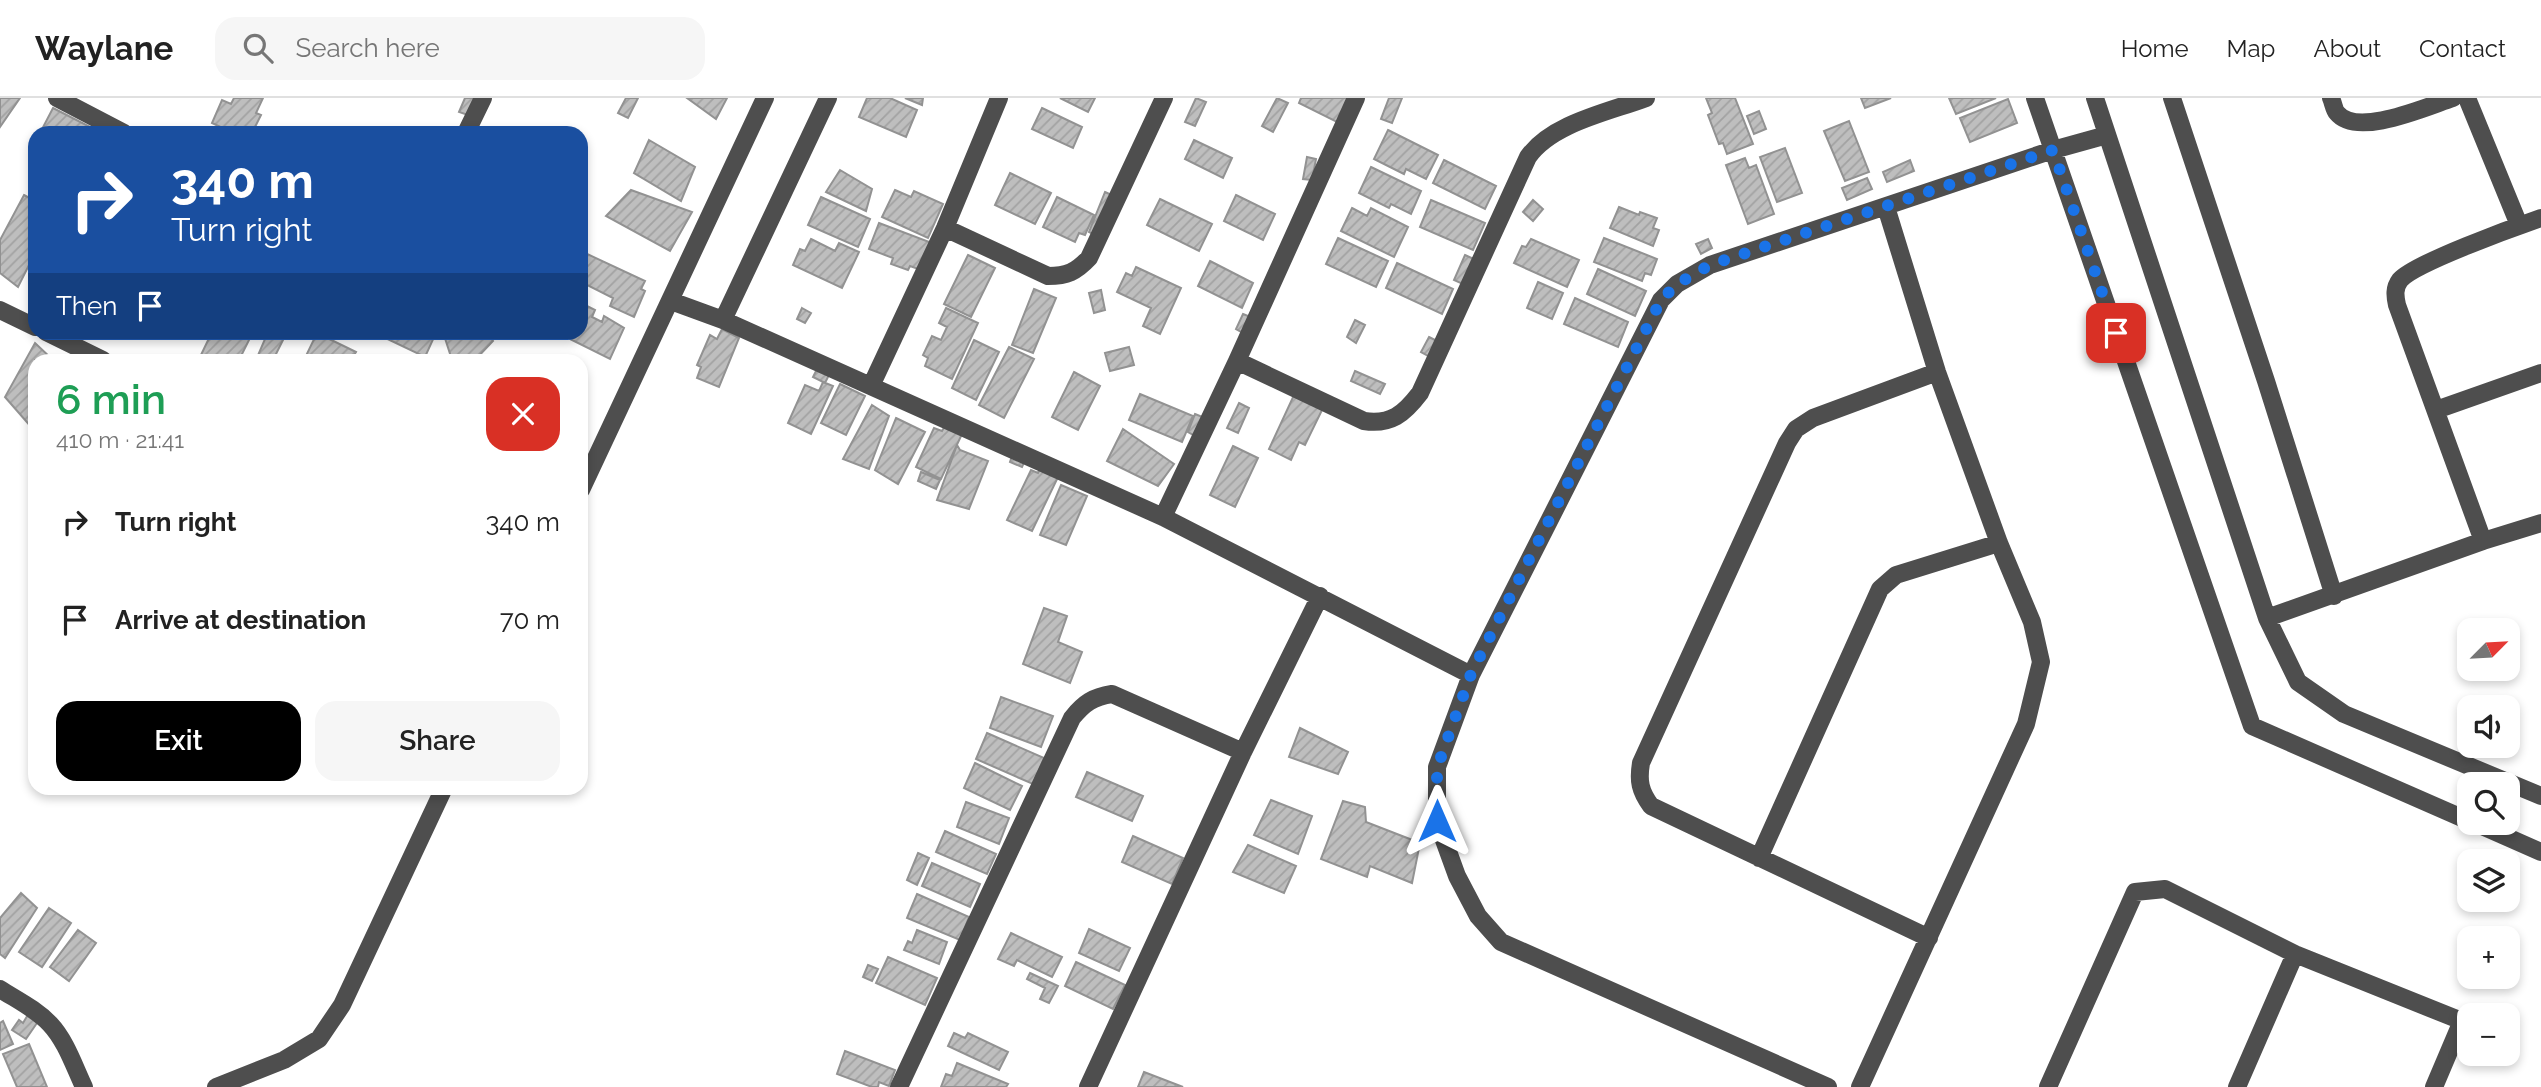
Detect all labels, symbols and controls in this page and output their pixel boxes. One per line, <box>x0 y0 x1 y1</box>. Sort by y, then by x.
search box <box>215 17 705 80</box>
text: Waylane <box>35 29 173 68</box>
icon: search <box>239 29 277 67</box>
text: Search here <box>295 33 440 63</box>
text: Home <box>2121 34 2189 63</box>
text: Map <box>2227 34 2275 63</box>
text: About <box>2313 34 2381 63</box>
text: Contact <box>2419 34 2506 63</box>
text: 340 m <box>171 152 314 209</box>
icon: right <box>56 154 147 245</box>
text: Turn right <box>171 211 312 248</box>
icon: arrive <box>131 287 169 325</box>
text: Then <box>56 291 117 321</box>
pin <box>2086 303 2146 363</box>
icon: arrive <box>2097 314 2135 352</box>
text: 6 min <box>56 375 166 424</box>
button: close <box>486 377 560 451</box>
text: 410 m · 21:41 <box>56 426 184 453</box>
icon: right <box>56 503 94 541</box>
text: Turn right <box>115 507 236 537</box>
text: 340 m <box>485 507 560 537</box>
icon: arrive <box>56 601 94 639</box>
text: Arrive at destination <box>115 605 366 635</box>
text: 70 m <box>500 605 560 635</box>
north arrow <box>2457 618 2520 681</box>
map controls <box>2457 618 2520 1066</box>
button: sound <box>2457 695 2520 758</box>
button: Exit <box>56 701 301 781</box>
button: Share <box>315 701 560 781</box>
button: search <box>2457 772 2520 835</box>
position arrow <box>1400 784 1474 858</box>
button: layers <box>2457 849 2520 912</box>
button: + <box>2457 926 2520 989</box>
button: − <box>2457 1003 2520 1066</box>

